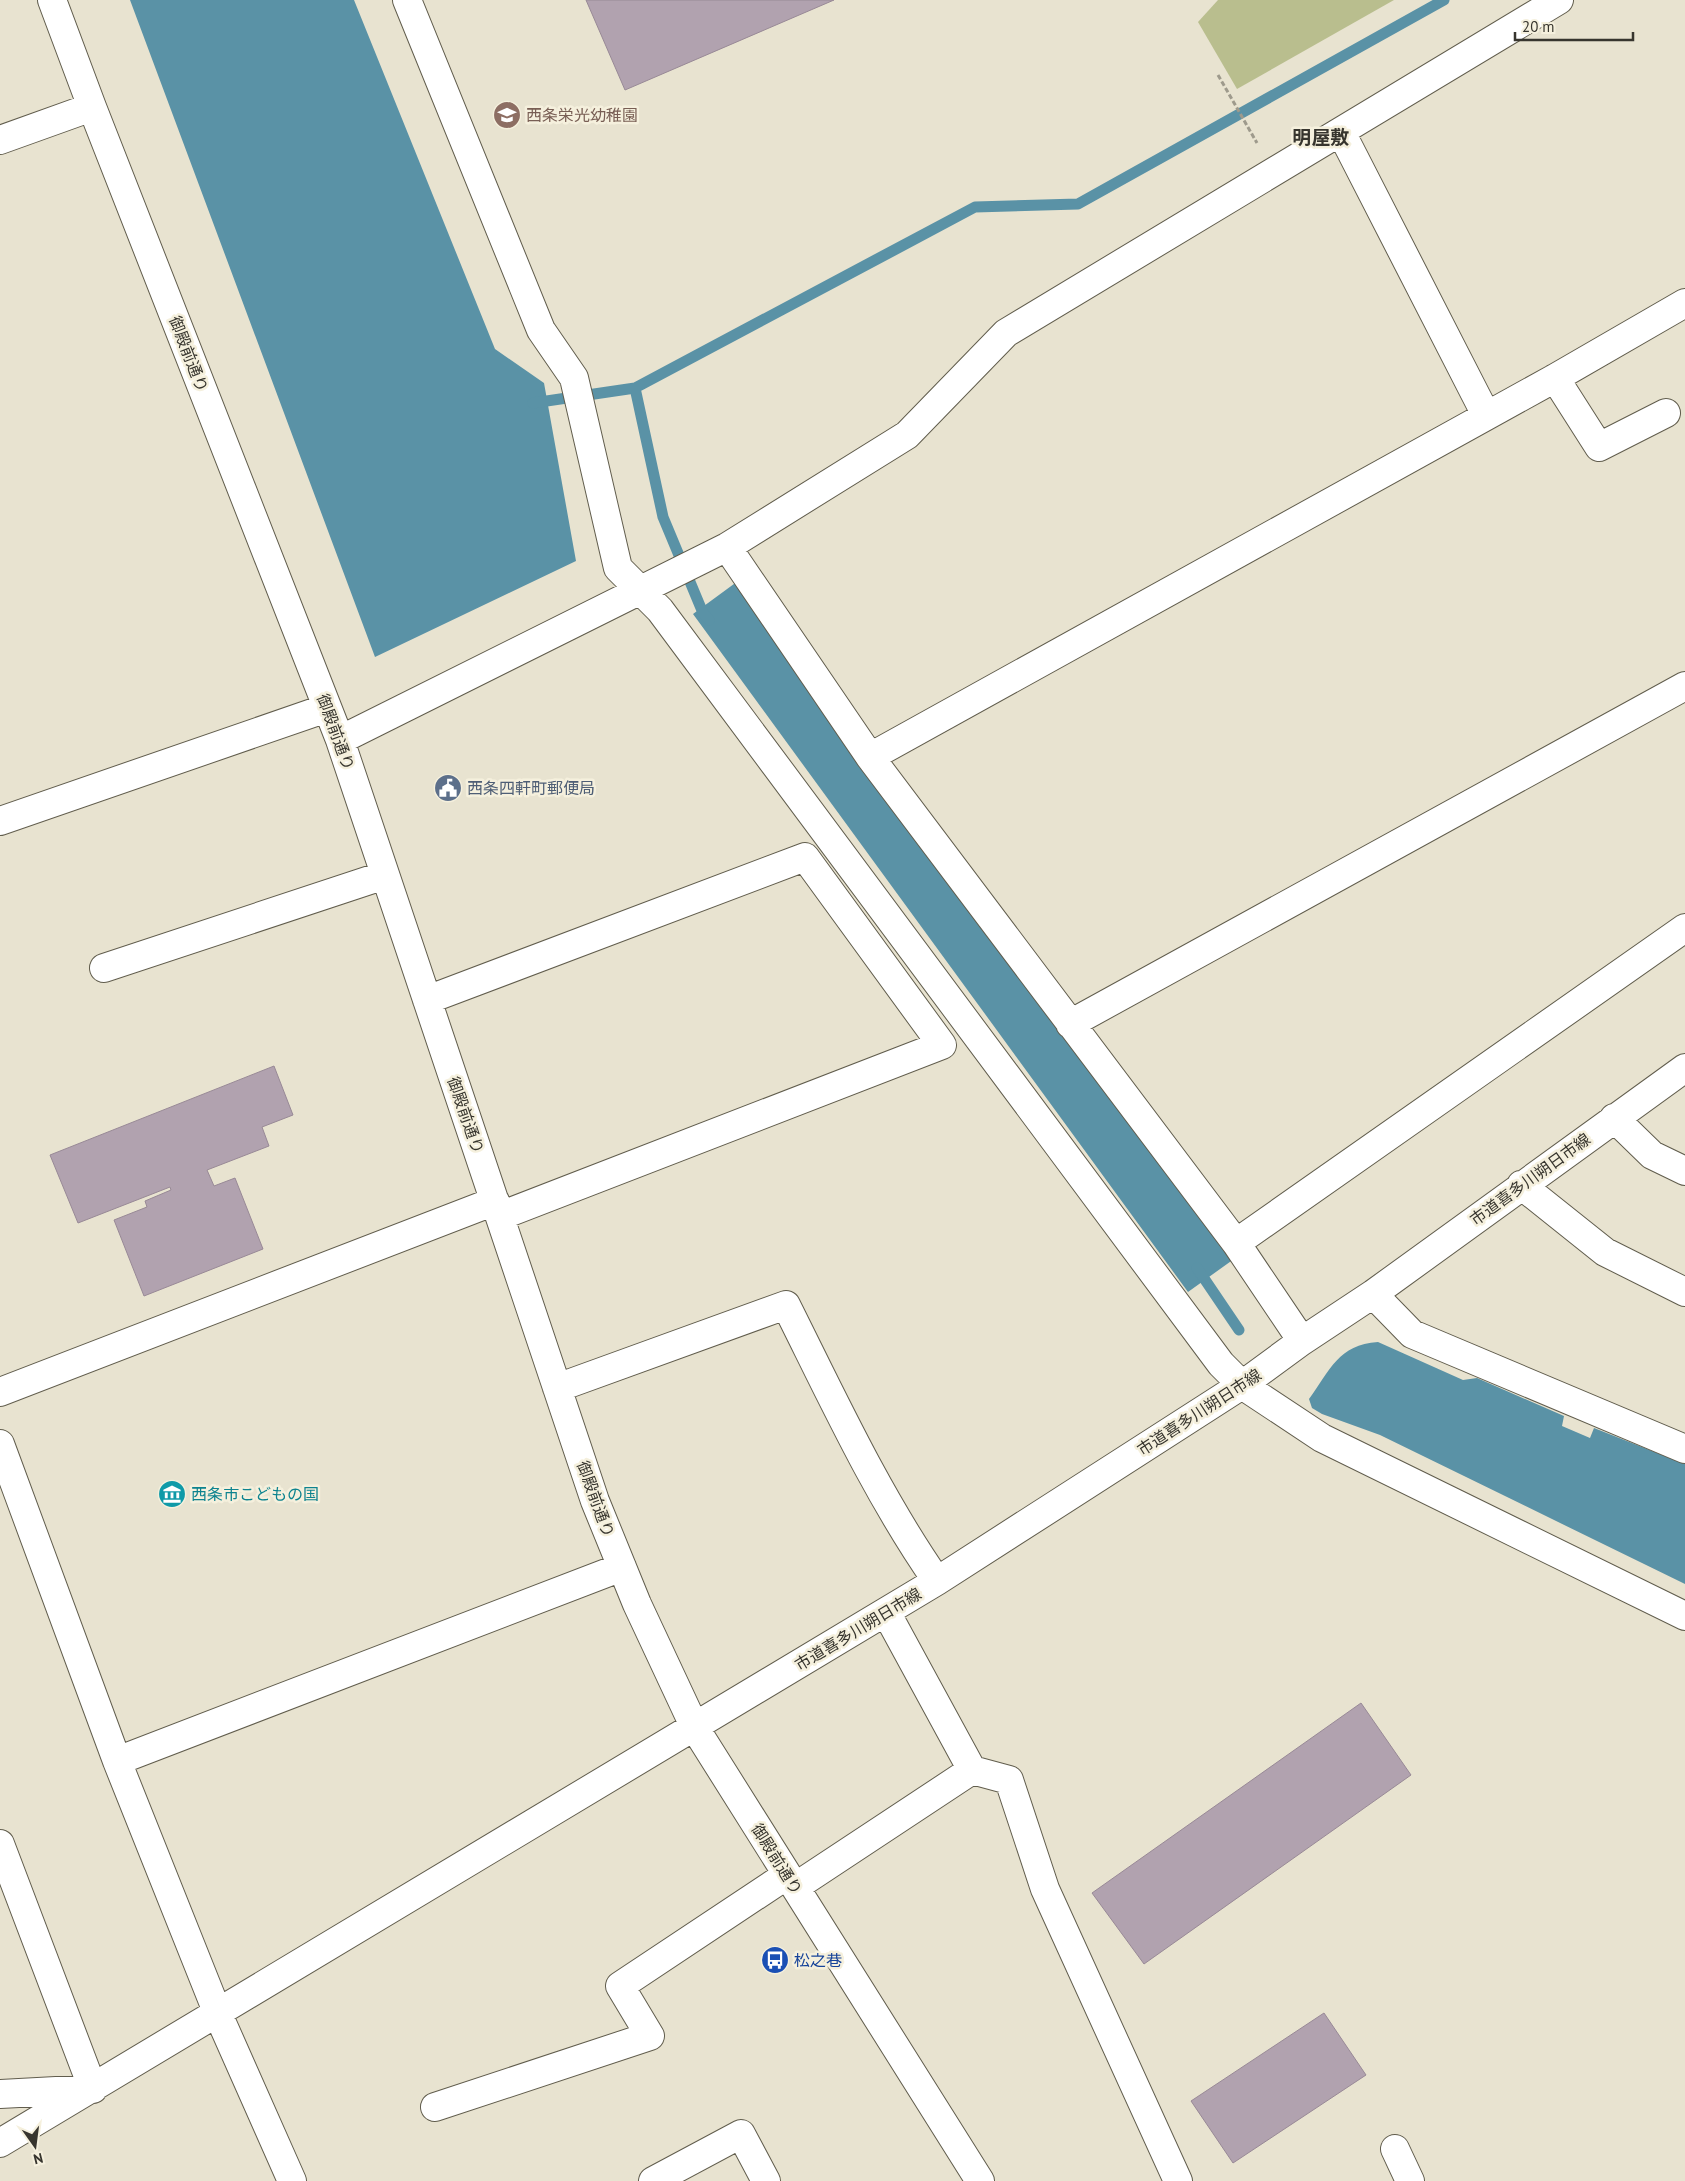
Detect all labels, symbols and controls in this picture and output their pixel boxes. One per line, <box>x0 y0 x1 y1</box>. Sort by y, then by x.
scale bar <box>1515 10 1632 42</box>
text: 20 m <box>1522 17 1555 36</box>
school or university icon: 西条栄光幼稚園 <box>492 100 522 130</box>
place label: 西条栄光幼稚園 <box>526 105 638 125</box>
district label: 明屋敷 <box>1292 125 1350 149</box>
street label: 御殿前通り <box>165 313 213 395</box>
street label: 御殿前通り <box>313 691 359 773</box>
public building icon: 西条四軒町郵便局 <box>433 773 463 803</box>
place label: 西条四軒町郵便局 <box>467 778 595 798</box>
street label: 御殿前通り <box>444 1074 488 1156</box>
street label: 市道喜多川朔日市線 <box>1466 1129 1594 1229</box>
street label: 市道喜多川朔日市線 <box>1133 1364 1265 1460</box>
street label: 御殿前通り <box>573 1458 619 1540</box>
museum icon: 西条市こどもの国 <box>157 1479 187 1509</box>
place label: 西条市こどもの国 <box>191 1484 319 1504</box>
street label: 市道喜多川朔日市線 <box>791 1583 925 1675</box>
street label: 御殿前通り <box>747 1820 807 1898</box>
bus stop icon: 松之巷 <box>760 1945 790 1975</box>
place label: 松之巷 <box>794 1950 842 1970</box>
north arrow <box>10 2121 60 2171</box>
text: N <box>32 2149 45 2168</box>

